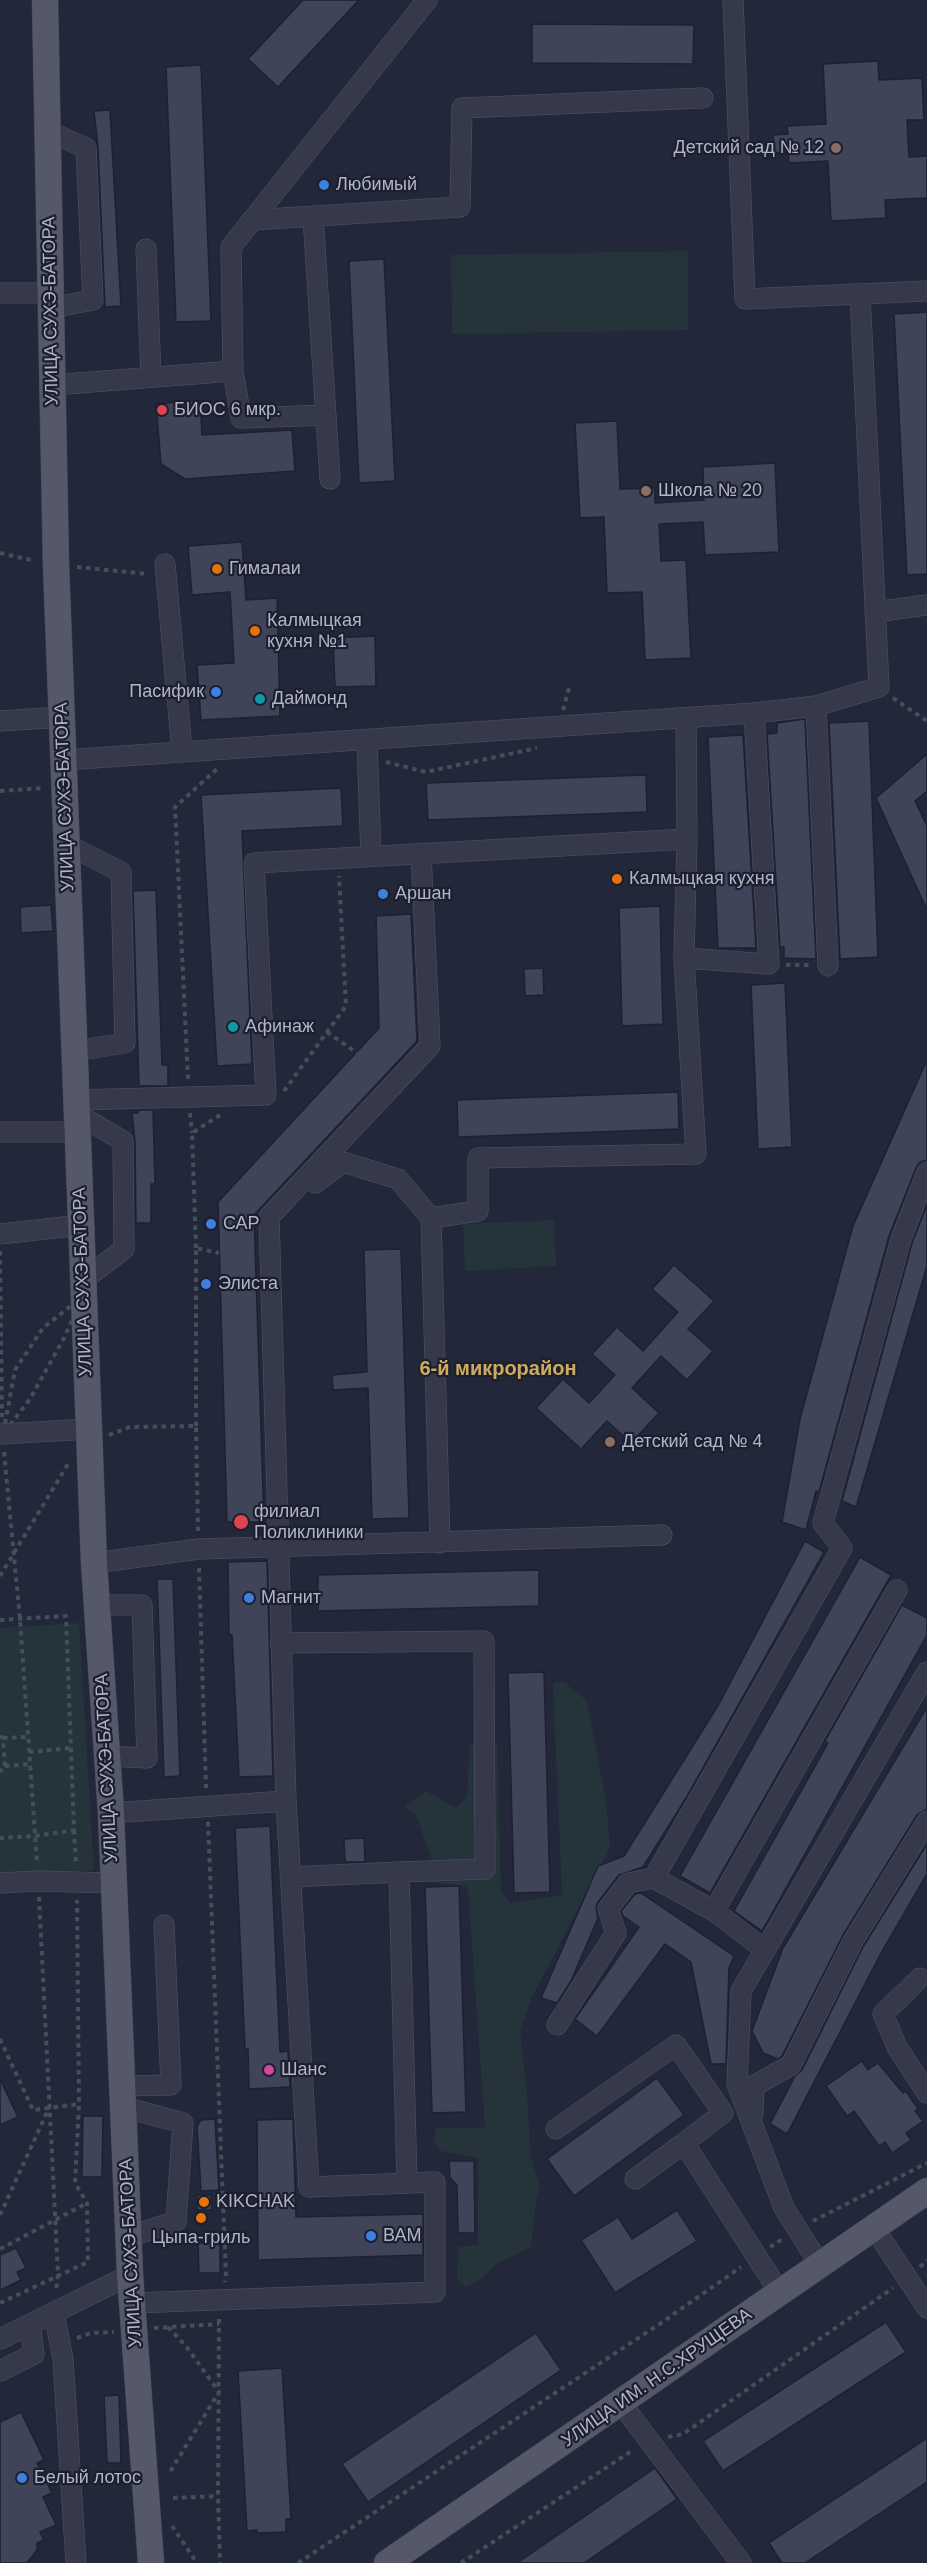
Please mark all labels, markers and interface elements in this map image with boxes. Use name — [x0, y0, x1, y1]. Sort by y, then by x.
place label: Детский сад № 12 — [674, 137, 824, 159]
marker: Детский сад № 12 — [829, 141, 843, 155]
place label: Любимый — [336, 174, 417, 196]
marker: Любимый — [317, 178, 331, 192]
street label: УЛИЦА СУХЭ-БАТОРА — [39, 216, 63, 406]
place label: БИОС 6 мкр. — [174, 399, 281, 421]
marker: БИОС 6 мкр. — [155, 403, 169, 417]
place label: Школа № 20 — [658, 480, 762, 502]
marker: Школа № 20 — [639, 484, 653, 498]
place label: Гималаи — [229, 558, 301, 580]
marker: Гималаи — [210, 562, 224, 576]
place label: Калмыцкая кухня №1 — [267, 610, 362, 652]
marker: Калмыцкая кухня №1 — [248, 624, 262, 638]
place label: Пасифик — [129, 681, 204, 703]
marker: Пасифик — [209, 685, 223, 699]
place label: Даймонд — [272, 688, 347, 710]
marker: Даймонд — [253, 692, 267, 706]
street label: УЛИЦА СУХЭ-БАТОРА — [51, 702, 79, 892]
place label: Калмыцкая кухня — [629, 868, 774, 890]
marker: Калмыцкая кухня — [610, 872, 624, 886]
place label: Аршан — [395, 883, 451, 905]
marker: Аршан — [376, 887, 390, 901]
place label: Афинаж — [245, 1016, 314, 1038]
marker: Афинаж — [226, 1020, 240, 1034]
street label: УЛИЦА СУХЭ-БАТОРА — [69, 1187, 97, 1377]
place label: САР — [223, 1213, 260, 1235]
marker: САР — [204, 1217, 218, 1231]
place label: Элиста — [218, 1273, 278, 1295]
marker: Элиста — [199, 1277, 213, 1291]
district label: 6-й микрорайон — [419, 1357, 577, 1381]
place label: Детский сад № 4 — [622, 1431, 762, 1453]
marker: Детский сад № 4 — [603, 1435, 617, 1449]
place label: филиал Поликлиники — [254, 1501, 364, 1544]
marker: филиал Поликлиники — [232, 1513, 250, 1531]
place label: Магнит — [261, 1587, 321, 1609]
marker: Магнит — [242, 1591, 256, 1605]
street label: УЛИЦА СУХЭ-БАТОРА — [91, 1673, 123, 1863]
place label: Шанс — [281, 2059, 326, 2081]
marker: Шанс — [262, 2063, 276, 2077]
street label: УЛИЦА СУХЭ-БАТОРА — [115, 2158, 147, 2348]
place label: KIKCHAK — [216, 2191, 295, 2213]
marker: KIKCHAK — [197, 2195, 211, 2209]
marker: Цыпа-гриль — [194, 2211, 208, 2225]
place label: ВАМ — [383, 2225, 421, 2247]
place label: Цыпа-гриль — [152, 2227, 250, 2249]
marker: ВАМ — [364, 2229, 378, 2243]
street label: УЛИЦА ИМ. Н.С.ХРУЩЕВА — [558, 2304, 756, 2452]
place label: Белый лотос — [34, 2467, 141, 2489]
marker: Белый лотос — [15, 2471, 29, 2485]

